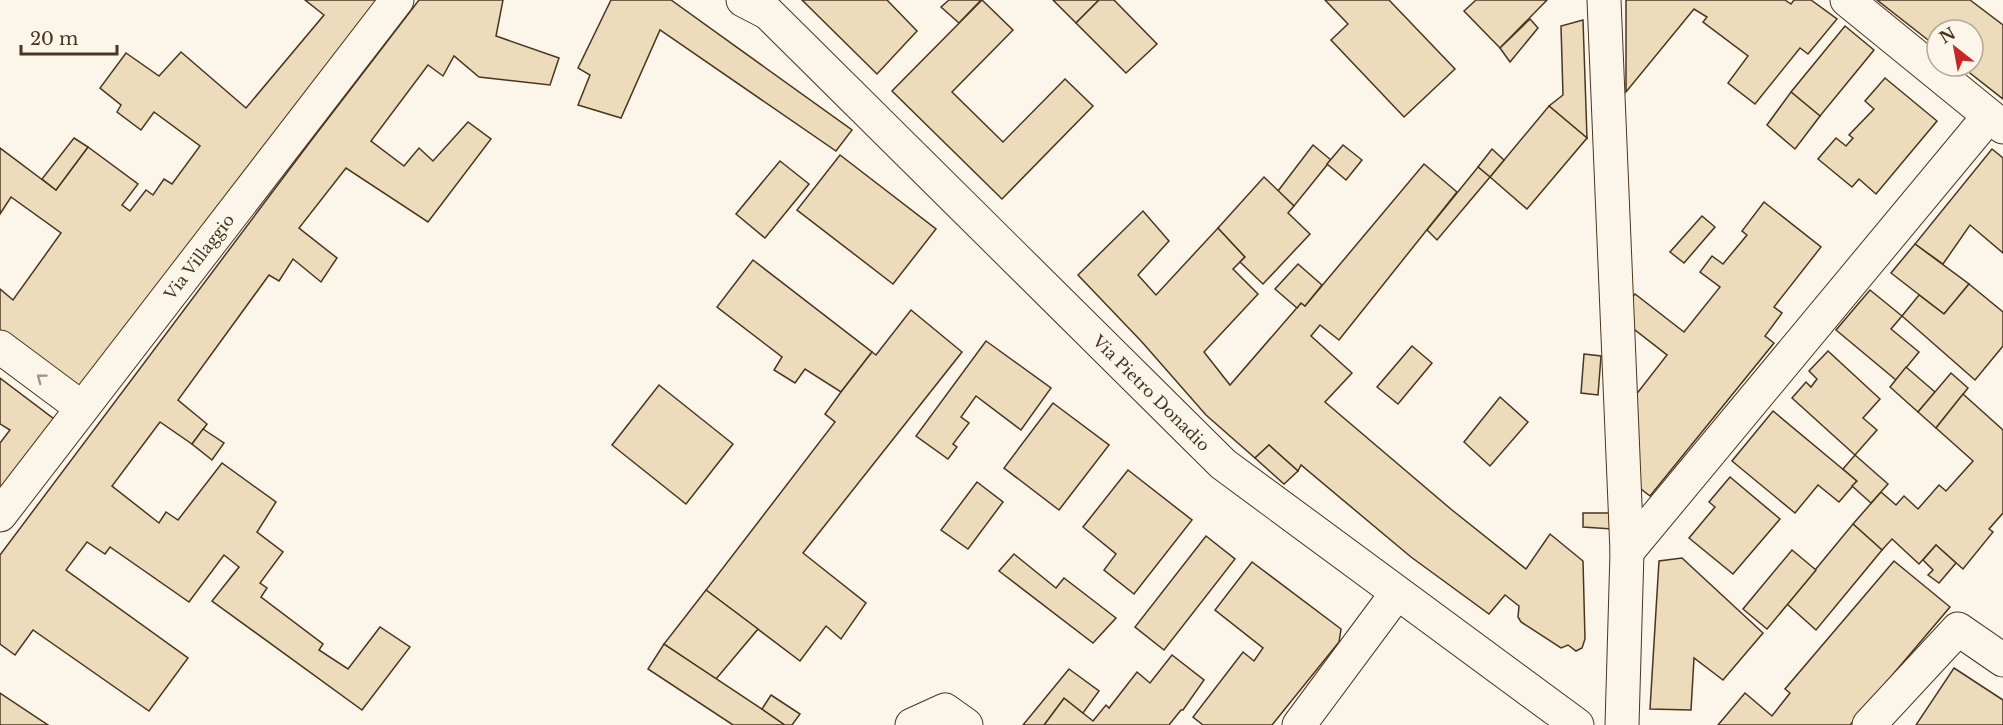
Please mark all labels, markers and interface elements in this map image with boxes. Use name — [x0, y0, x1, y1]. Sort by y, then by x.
scale bar — [21, 18, 117, 56]
north arrow — [1925, 18, 1985, 78]
text: N — [1936, 23, 1959, 48]
text: 20 m — [30, 28, 78, 50]
street label: Via Villaggio — [159, 210, 238, 304]
street label: Via Pietro Donadio — [1088, 330, 1214, 455]
one-way arrow — [37, 374, 48, 385]

